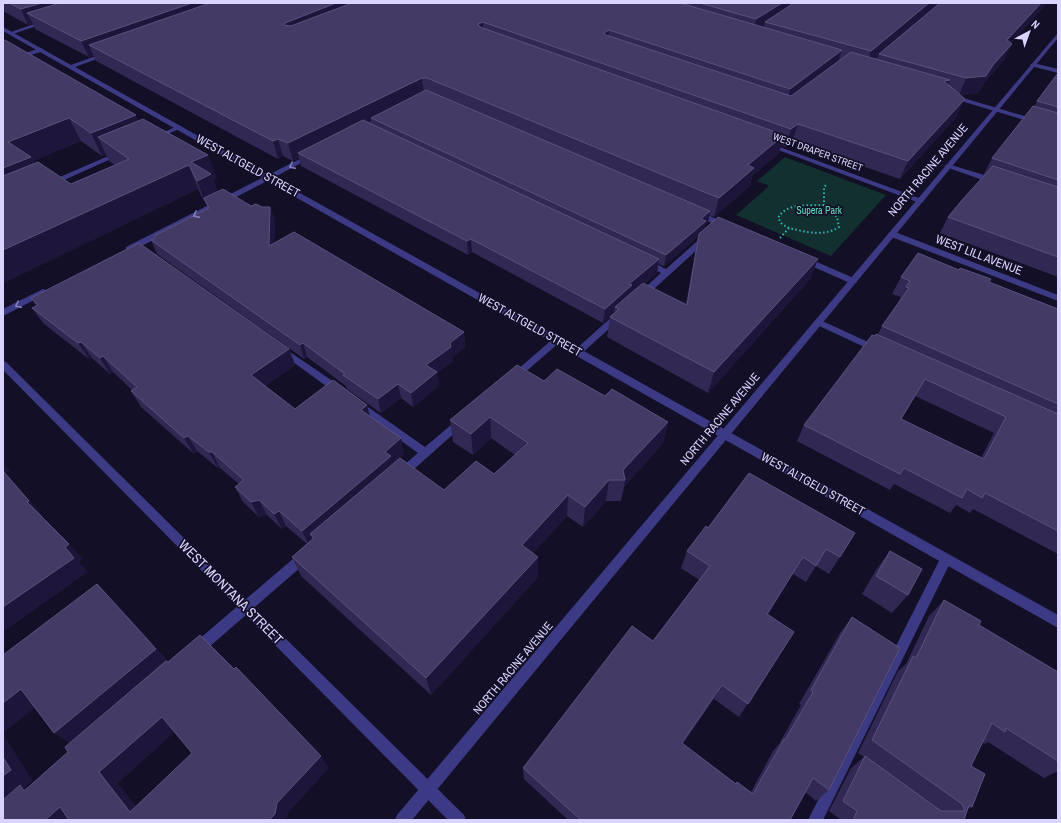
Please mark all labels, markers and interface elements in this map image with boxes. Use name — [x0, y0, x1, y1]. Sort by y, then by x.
north arrow — [1009, 12, 1049, 52]
text: N — [1029, 17, 1043, 32]
street label: NORTH RACINE AVENUE — [884, 120, 972, 220]
street label: WEST DRAPER STREET — [771, 130, 865, 174]
street label: WEST ALTGELD STREET — [193, 131, 303, 201]
one-way arrow — [289, 161, 296, 169]
park label: Supera Park — [796, 204, 843, 217]
one-way arrow — [193, 210, 200, 217]
street label: WEST LILL AVENUE — [933, 231, 1025, 279]
street label: WEST ALTGELD STREET — [475, 290, 585, 360]
one-way arrow — [15, 301, 22, 308]
street label: NORTH RACINE AVENUE — [676, 369, 764, 469]
street label: WEST ALTGELD STREET — [758, 449, 868, 519]
street label: WEST MONTANA STREET — [175, 536, 287, 648]
street label: NORTH RACINE AVENUE — [469, 618, 557, 718]

